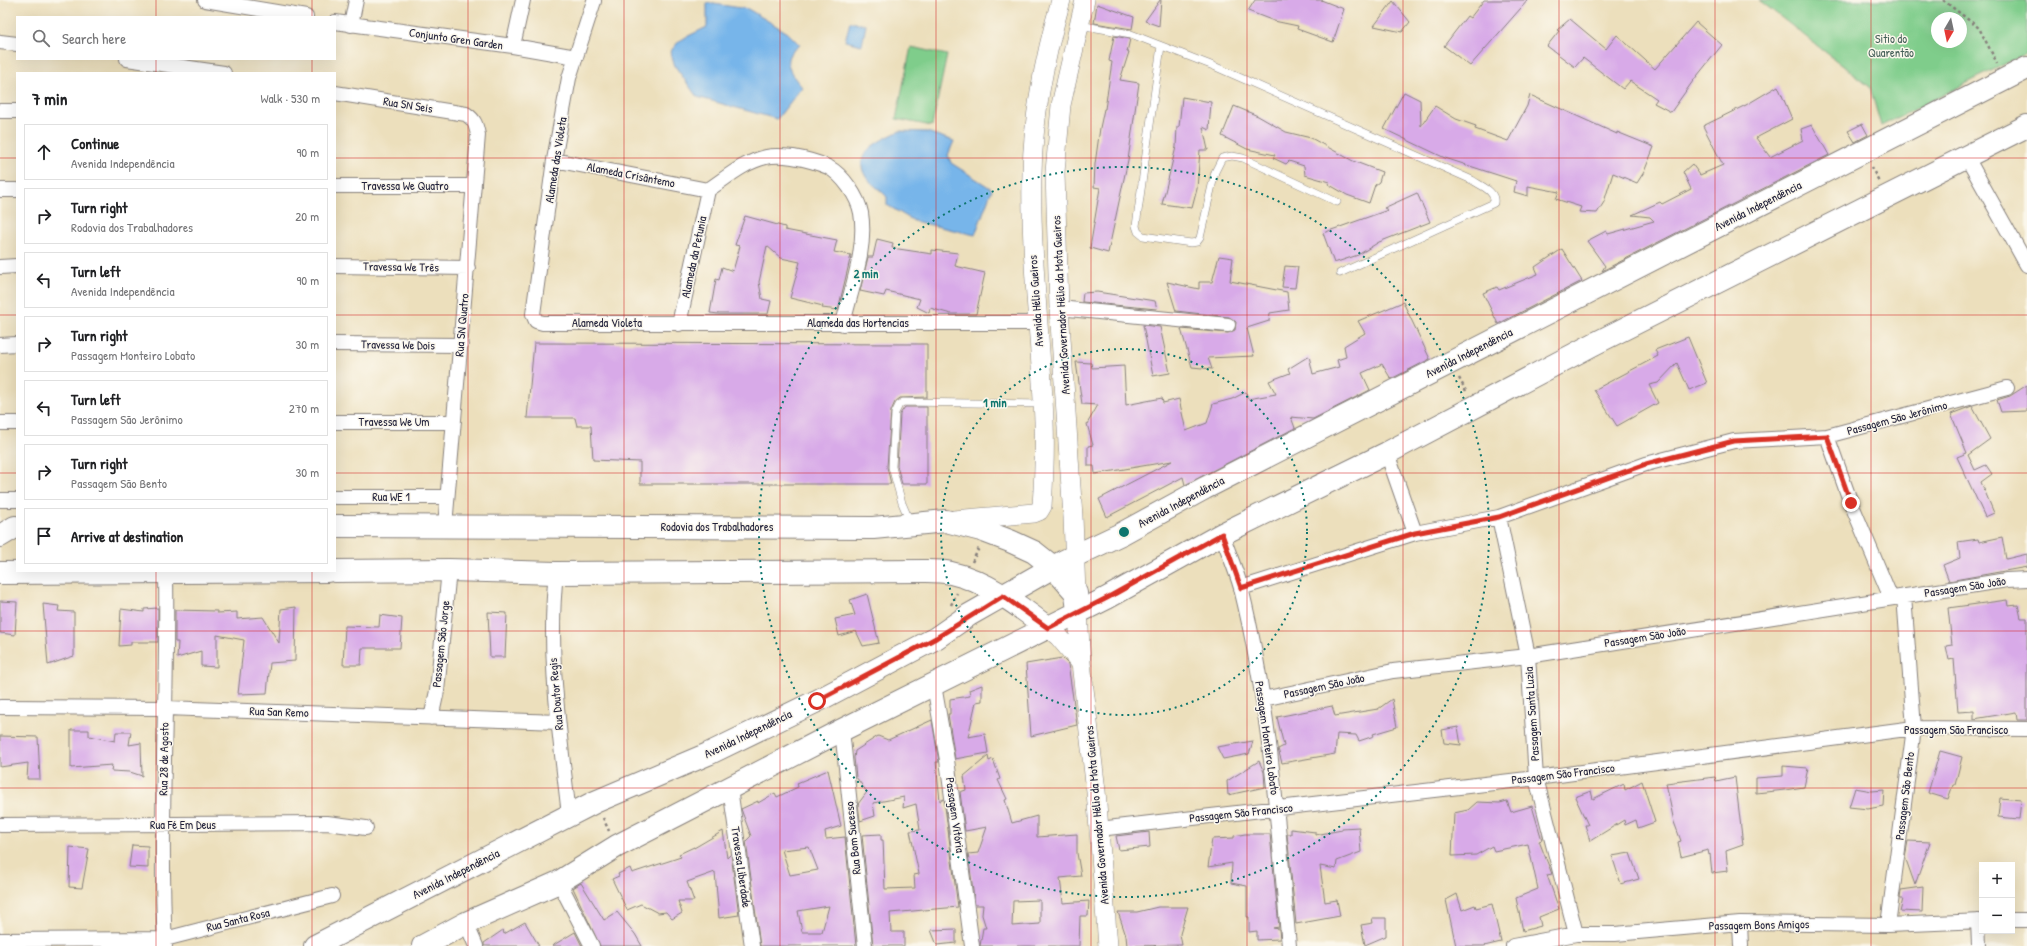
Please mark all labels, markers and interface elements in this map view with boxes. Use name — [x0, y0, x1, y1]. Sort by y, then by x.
north arrow — [1931, 12, 1967, 48]
search box — [16, 16, 336, 60]
street label: Conjunto Gren Garden — [408, 23, 504, 54]
icon: search — [30, 27, 52, 49]
text: Search here — [62, 28, 126, 49]
park label: Sitio do Quarentão — [1868, 30, 1914, 61]
text: 7 min — [32, 87, 67, 110]
text: Walk · 530 m — [260, 89, 320, 107]
street label: Rua SN Seis — [382, 92, 434, 117]
street label: Alameda das Violeta — [540, 116, 571, 204]
text: Continue — [71, 133, 119, 154]
icon: ahead — [33, 141, 55, 163]
text: 90 m — [297, 143, 319, 161]
text: Avenida Independência — [71, 154, 175, 172]
street label: Alameda Crisântemo — [586, 158, 677, 191]
street label: Avenida Independência — [1711, 176, 1805, 235]
street label: Travessa We Quatro — [361, 177, 449, 194]
text: Turn right — [71, 197, 127, 218]
icon: right — [33, 205, 55, 227]
text: 20 m — [295, 207, 319, 225]
street label: Alameda da Petunia — [677, 214, 711, 299]
street label: Avenida Governador Hélio da Mota Gueiros — [1047, 215, 1074, 395]
text: Rodovia dos Trabalhadores — [71, 218, 193, 236]
street label: Avenida Hélio Gueiros — [1024, 254, 1047, 347]
street label: Travessa We Três — [363, 257, 439, 276]
text: Turn left — [71, 261, 121, 282]
text: 2 min — [854, 265, 879, 282]
icon: left — [33, 269, 55, 291]
text: 90 m — [297, 271, 319, 289]
text: Avenida Independência — [71, 282, 175, 300]
street label: Rua SN Quatro — [450, 293, 473, 357]
street label: Alameda Violeta — [572, 314, 642, 331]
street label: Alameda das Hortencias — [807, 314, 909, 331]
street label: Avenida Independência — [1422, 323, 1516, 382]
text: Turn right — [71, 325, 127, 346]
icon: right — [33, 333, 55, 355]
text: 30 m — [296, 335, 319, 353]
street label: Travessa We Dois — [361, 335, 436, 354]
text: Passagem Monteiro Lobato — [71, 346, 195, 364]
text: Turn left — [71, 389, 121, 410]
text: 1 min — [983, 394, 1007, 411]
street label: Passagem São Jerônimo — [1845, 396, 1949, 439]
icon: left — [33, 397, 55, 419]
text: 270 m — [289, 399, 319, 417]
text: Passagem São Jerônimo — [71, 410, 183, 428]
street label: Travessa We Um — [359, 413, 429, 430]
text: Turn right — [71, 453, 127, 474]
icon: right — [33, 461, 55, 483]
text: 30 m — [296, 463, 319, 481]
street label: Avenida Independência — [1135, 471, 1227, 532]
text: Passagem São Bento — [71, 474, 167, 492]
street label: Rua WE 1 — [372, 488, 410, 505]
route end — [1842, 494, 1860, 512]
street label: Rodovia dos Trabalhadores — [661, 518, 774, 535]
icon: arrive — [33, 525, 55, 547]
centre of rings — [1117, 525, 1131, 539]
text: Arrive at destination — [71, 526, 183, 547]
street label: Passagem São João — [1923, 572, 2007, 601]
street label: Passagem São Jorge — [427, 599, 454, 688]
street label: Passagem São João — [1603, 622, 1687, 651]
street label: Rua Doutor Regis — [544, 657, 567, 731]
street label: Passagem Santa Luzia — [1520, 666, 1543, 762]
street label: Passagem São João — [1282, 669, 1366, 702]
street label: Passagem Monteiro Lobato — [1251, 680, 1284, 796]
route start — [808, 692, 826, 710]
street label: Rua San Remo — [249, 702, 309, 721]
street label: Avenida Independência — [701, 705, 795, 762]
street label: Passagem São Francisco — [1904, 721, 2008, 738]
street label: Rua 28 de Agosto — [154, 722, 173, 796]
street label: Avenida Governador Hélio da Mota Gueiros — [1080, 725, 1113, 905]
street label: Passagem São Bento — [1891, 751, 1918, 841]
street label: Passagem São Francisco — [1510, 759, 1616, 788]
street label: Passagem Vitória — [942, 776, 969, 854]
street label: Passagem São Francisco — [1188, 799, 1294, 826]
street label: Rua Bom Sucesso — [840, 801, 865, 875]
street label: Rua Fé Em Deus — [150, 816, 216, 833]
street label: Travessa Liberdade — [727, 825, 756, 909]
street label: Avenida Independência — [409, 844, 503, 903]
map controls — [1979, 862, 2015, 934]
button: + — [1979, 862, 2015, 898]
button: − — [1979, 898, 2015, 934]
street label: Rua Santa Rosa — [205, 903, 272, 936]
street label: Passagem Bons Amigos — [1709, 915, 1810, 934]

